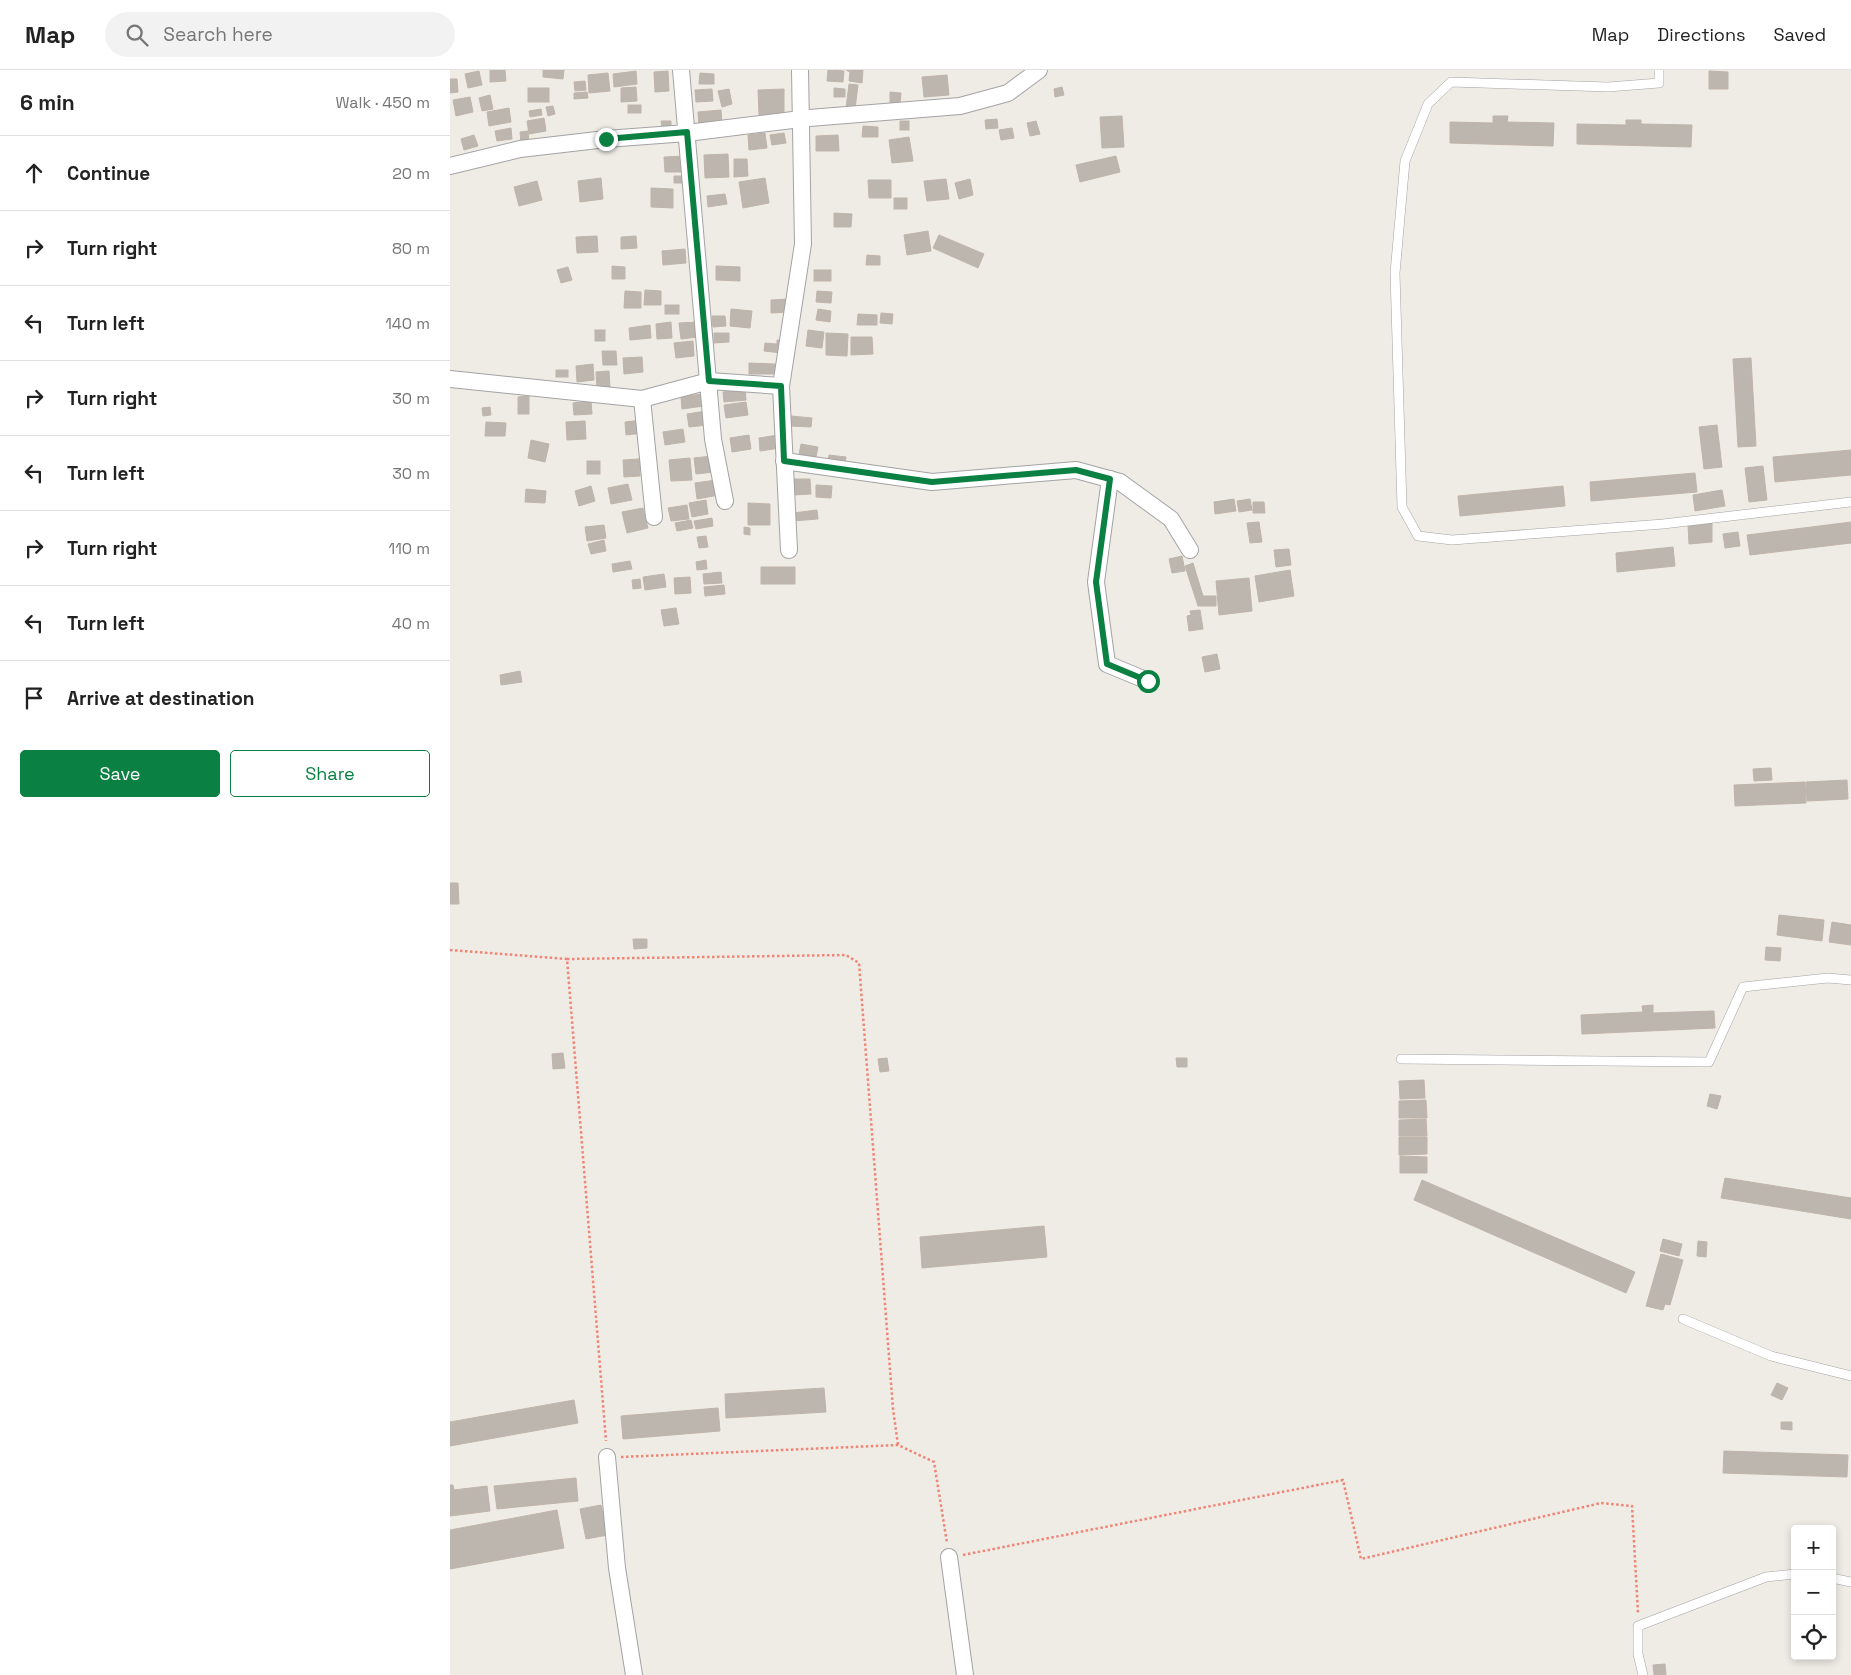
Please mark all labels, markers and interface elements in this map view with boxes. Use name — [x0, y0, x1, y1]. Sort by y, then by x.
search box — [105, 12, 455, 57]
text: Map — [25, 19, 75, 50]
icon: search — [123, 21, 151, 49]
text: Search here — [163, 22, 273, 47]
text: Map — [1592, 23, 1629, 46]
text: Directions — [1657, 23, 1746, 46]
text: Saved — [1774, 23, 1826, 46]
text: 6 min — [20, 89, 75, 116]
text: Walk · 450 m — [336, 92, 430, 113]
route end — [595, 128, 618, 151]
icon: ahead — [20, 159, 48, 187]
text: Continue — [67, 161, 150, 186]
text: 20 m — [392, 163, 430, 184]
icon: right — [20, 234, 48, 262]
text: Turn right — [67, 236, 157, 261]
text: 80 m — [392, 238, 430, 259]
icon: left — [20, 309, 48, 337]
text: Turn left — [67, 311, 145, 336]
text: 140 m — [385, 313, 430, 334]
icon: right — [20, 384, 48, 412]
text: Turn right — [67, 386, 157, 411]
text: 30 m — [392, 388, 430, 409]
icon: left — [20, 459, 48, 487]
text: Turn left — [67, 461, 145, 486]
text: 30 m — [392, 463, 430, 484]
icon: right — [20, 534, 48, 562]
text: Turn right — [67, 536, 157, 561]
text: 110 m — [388, 538, 430, 559]
icon: left — [20, 609, 48, 637]
text: Turn left — [67, 611, 145, 636]
text: 40 m — [392, 613, 430, 634]
route start — [1137, 670, 1160, 693]
icon: arrive — [20, 684, 48, 712]
text: Arrive at destination — [67, 686, 255, 711]
button: Save — [20, 750, 220, 797]
button: Share — [230, 750, 430, 797]
map controls — [1791, 1525, 1836, 1660]
button: + — [1791, 1525, 1836, 1570]
button: − — [1791, 1570, 1836, 1615]
button: locate — [1791, 1615, 1836, 1660]

